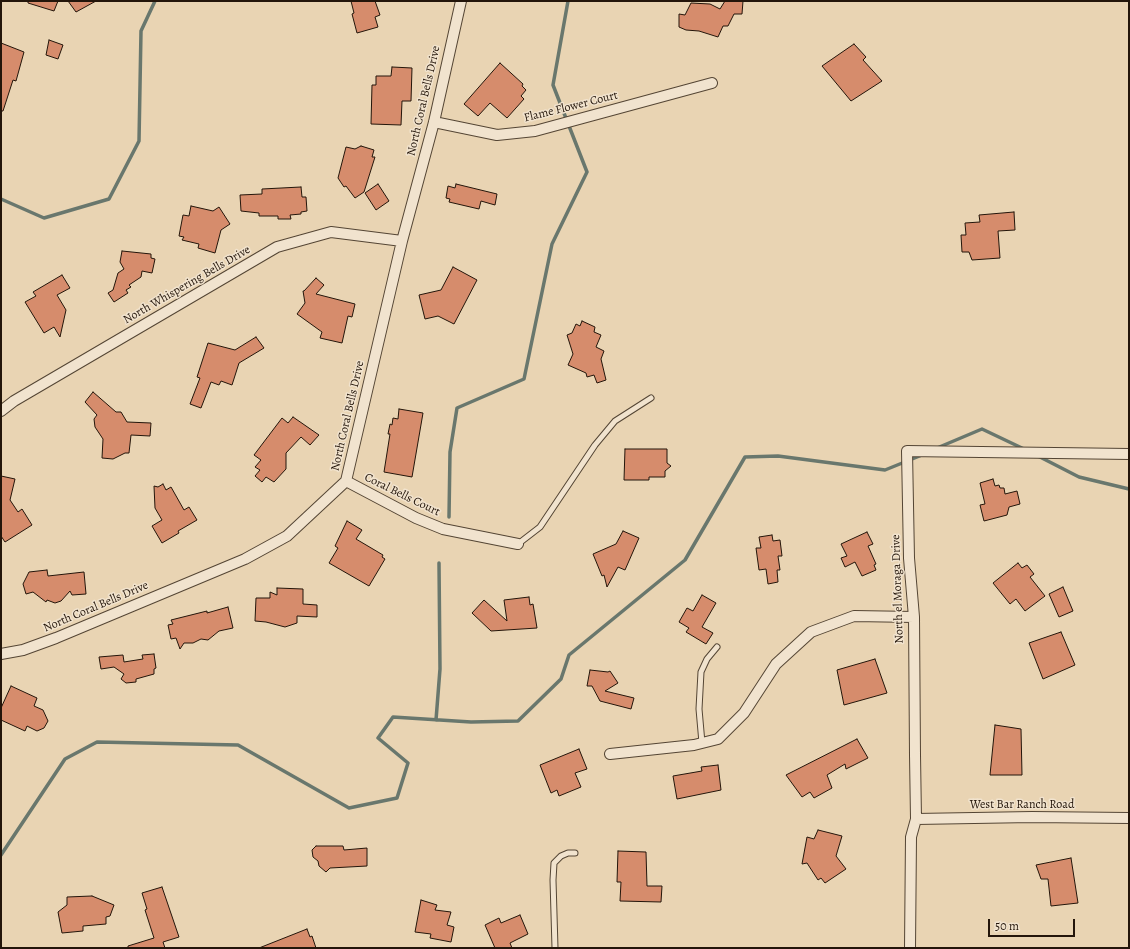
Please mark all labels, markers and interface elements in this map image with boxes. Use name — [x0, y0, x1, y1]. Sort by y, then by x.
street label: North Coral Bells Drive — [404, 44, 444, 158]
street label: Flame Flower Court — [523, 88, 619, 126]
street label: North Whispering Bells Drive — [121, 243, 253, 327]
street label: North Coral Bells Drive — [328, 359, 368, 473]
street label: Coral Bells Court — [362, 470, 442, 520]
street label: North el Moraga Drive — [889, 534, 907, 644]
street label: North Coral Bells Drive — [41, 578, 151, 636]
street label: West Bar Ranch Road — [970, 798, 1074, 812]
scale bar — [990, 911, 1077, 937]
text: 50 m — [995, 918, 1019, 934]

